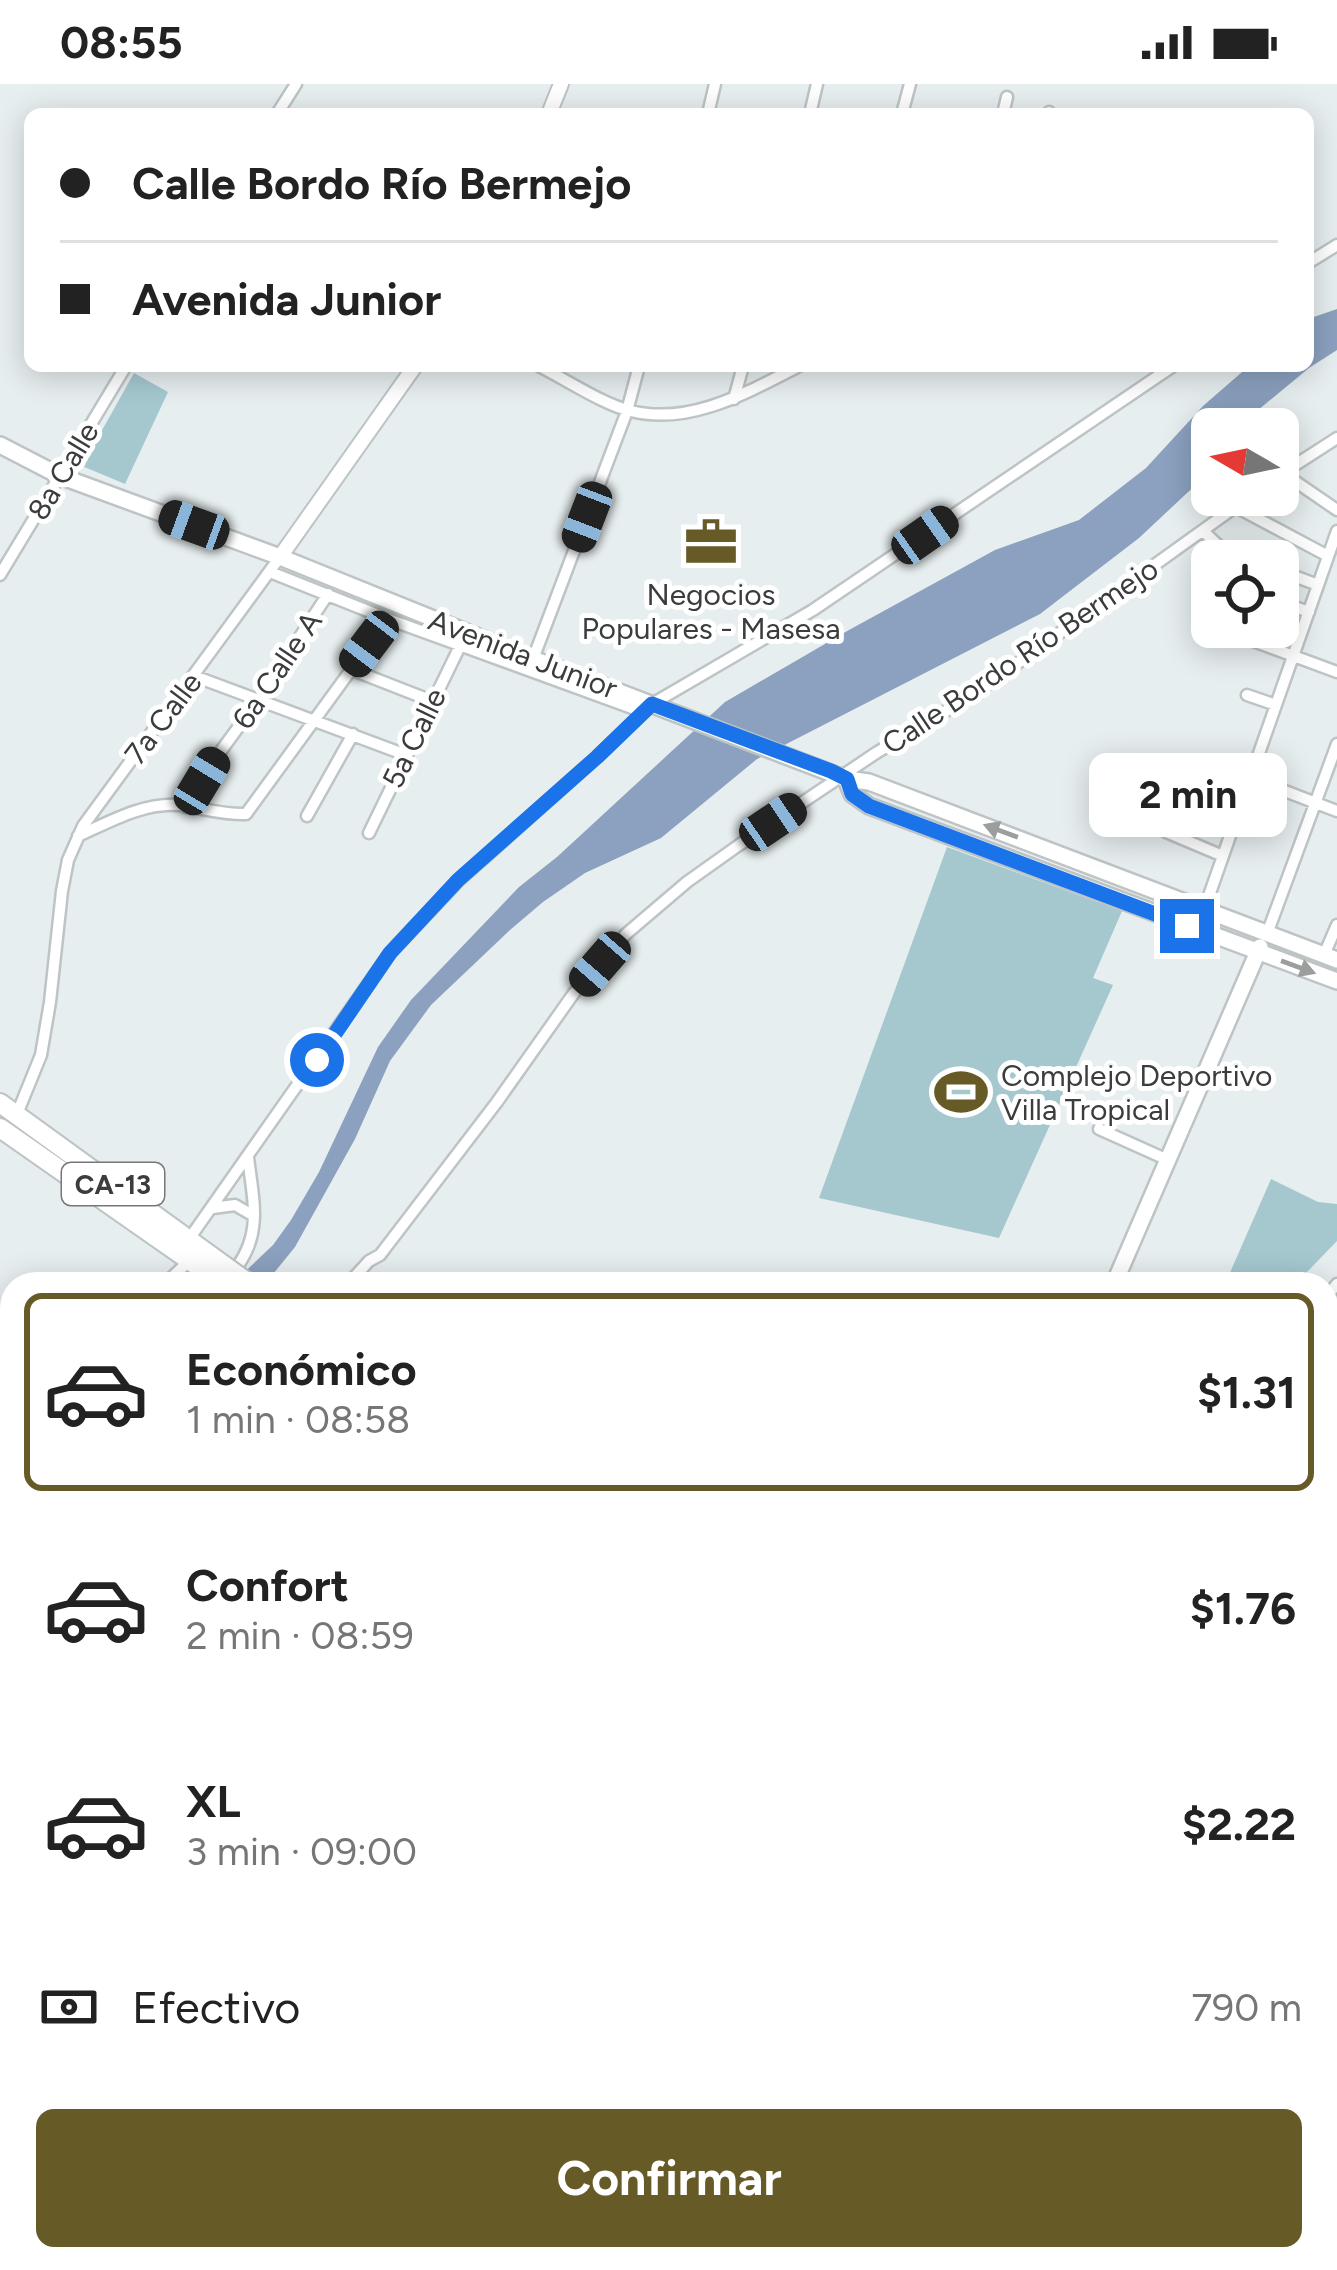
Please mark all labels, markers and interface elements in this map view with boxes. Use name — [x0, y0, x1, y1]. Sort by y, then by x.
text: 08:55 — [60, 15, 183, 69]
text: Calle Bordo Río Bermejo — [132, 156, 631, 210]
text: Avenida Junior — [132, 272, 441, 326]
north arrow — [1191, 408, 1299, 516]
map controls — [1191, 408, 1299, 648]
street label: 8a Calle — [19, 415, 107, 527]
car — [557, 477, 617, 557]
car — [154, 496, 234, 554]
car — [885, 500, 965, 570]
office icon: Negocios Populares - Masesa — [682, 513, 740, 571]
button: locate — [1191, 540, 1299, 648]
street label: Calle Bordo Río Bermejo — [875, 550, 1165, 762]
place label: Negocios Populares - Masesa — [582, 576, 841, 647]
street label: Avenida Junior — [423, 601, 623, 707]
street label: 6a Calle A — [224, 604, 330, 736]
car — [333, 604, 405, 684]
street label: 7a Calle — [117, 665, 209, 771]
street label: 5a Calle — [374, 682, 454, 794]
car — [168, 741, 236, 821]
callout: 2 min — [1088, 752, 1286, 836]
text: 2 min — [1139, 771, 1237, 818]
car — [733, 787, 813, 857]
one-way arrow — [982, 821, 1018, 840]
route end — [1160, 899, 1214, 953]
car — [563, 925, 637, 1003]
one-way arrow — [1280, 959, 1316, 977]
route start — [290, 1033, 344, 1087]
place label: Complejo Deportivo Villa Tropical — [1001, 1057, 1272, 1128]
sports icon: Complejo Deportivo Villa Tropical — [932, 1063, 990, 1121]
road number: CA-13 — [62, 1163, 164, 1205]
icon: car — [42, 1338, 150, 1446]
text: Económico — [186, 1342, 417, 1396]
text: $1.31 — [1197, 1365, 1296, 1419]
text: 1 min · 08:58 — [186, 1396, 410, 1443]
icon: car — [42, 1554, 150, 1662]
text: Confort — [186, 1558, 349, 1612]
text: $1.76 — [1190, 1581, 1296, 1635]
text: 2 min · 08:59 — [186, 1612, 414, 1659]
icon: car — [42, 1770, 150, 1878]
text: XL — [186, 1774, 241, 1828]
text: $2.22 — [1182, 1797, 1296, 1851]
text: 3 min · 09:00 — [186, 1828, 417, 1875]
icon: cash — [36, 1974, 102, 2040]
text: Efectivo — [132, 1980, 300, 2034]
text: 790 m — [1191, 1984, 1302, 2031]
button: Confirmar — [36, 2109, 1302, 2247]

